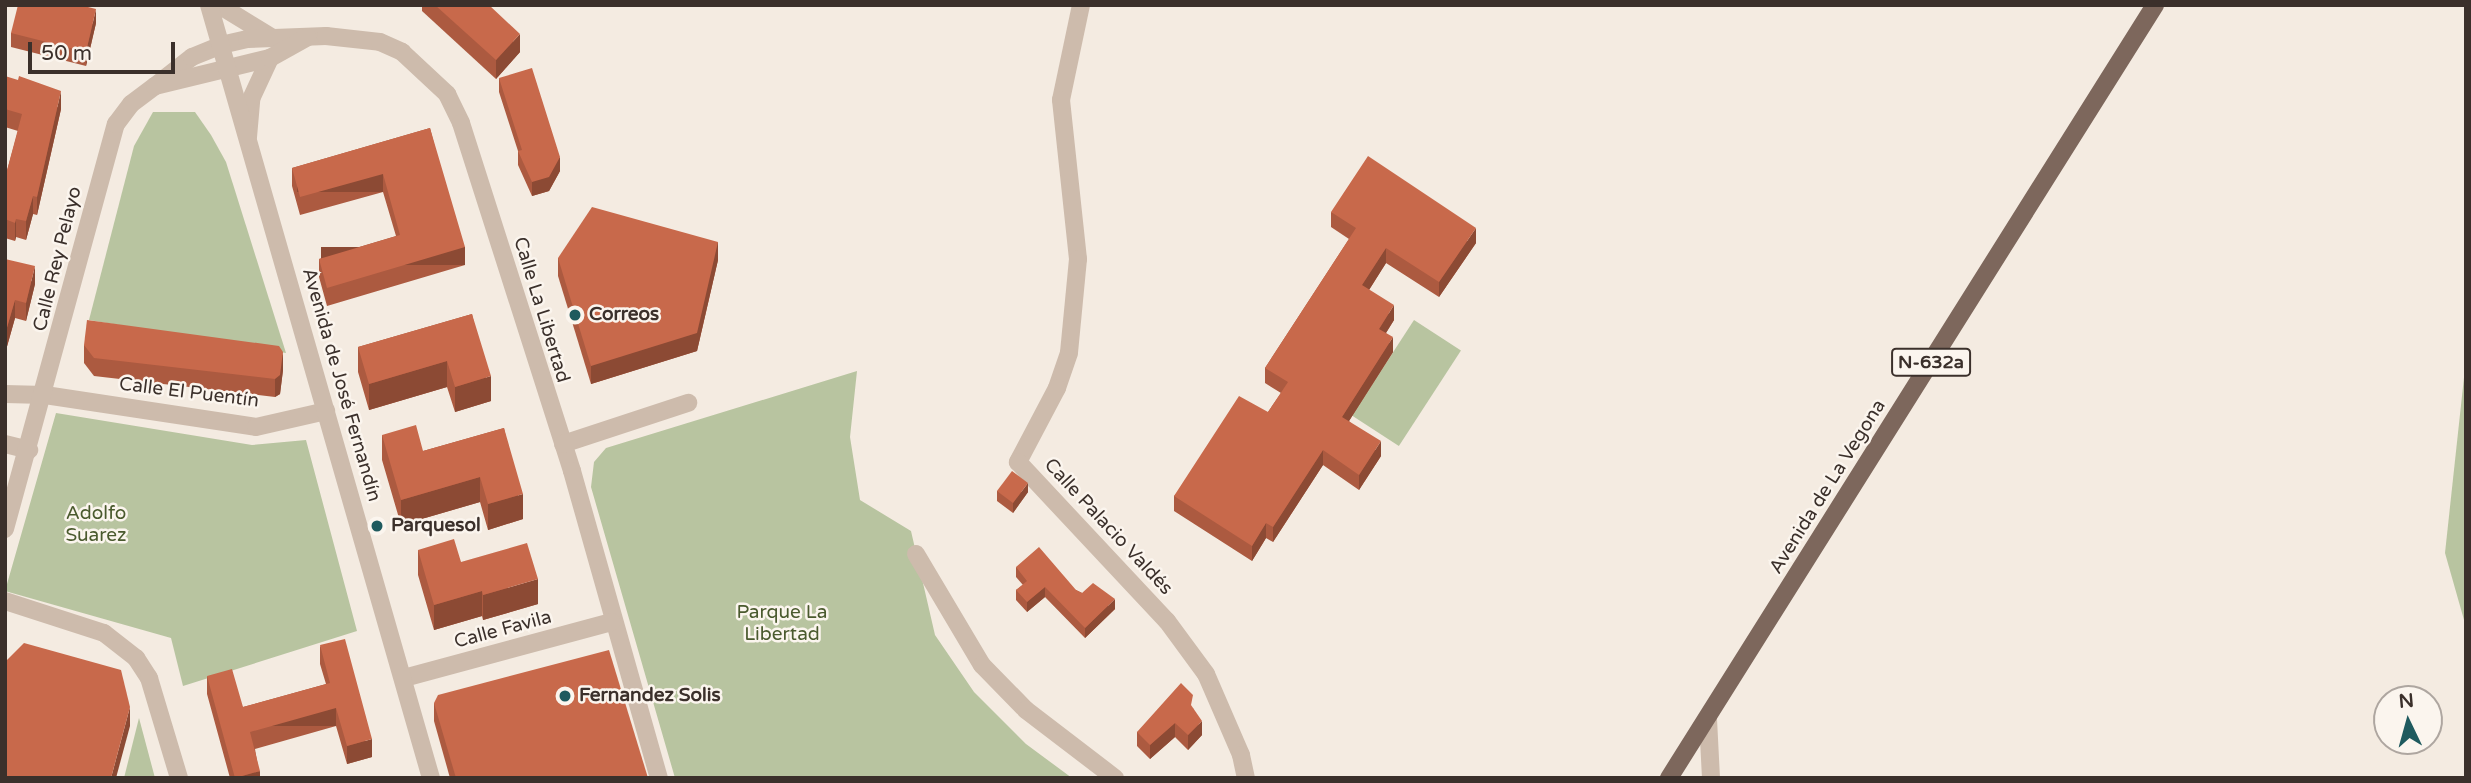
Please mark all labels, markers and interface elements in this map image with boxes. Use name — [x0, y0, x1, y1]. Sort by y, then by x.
scale bar — [32, 28, 178, 72]
text: 50 m — [41, 41, 92, 66]
street label: Calle Rey Pelayo — [29, 184, 87, 334]
street label: Calle La Libertad — [508, 234, 574, 386]
street label: Avenida de José Fernandín — [297, 266, 385, 504]
place label: Correos — [589, 304, 659, 326]
marker: Correos — [567, 307, 583, 323]
road number: N-632a — [1891, 348, 1971, 376]
street label: Calle El Puentín — [118, 373, 260, 413]
street label: Avenida de La Vegona — [1765, 396, 1891, 578]
street label: Calle Palacio Valdés — [1039, 454, 1177, 600]
park label: Adolfo Suarez — [66, 503, 126, 547]
place label: Parquesol — [391, 515, 481, 537]
marker: Parquesol — [369, 518, 385, 534]
park label: Parque La Libertad — [737, 602, 827, 646]
street label: Calle Favila — [452, 606, 554, 654]
place label: Fernandez Solis — [579, 685, 721, 707]
north arrow — [2373, 685, 2443, 755]
marker: Fernandez Solis — [557, 688, 573, 704]
text: N — [2398, 689, 2415, 713]

